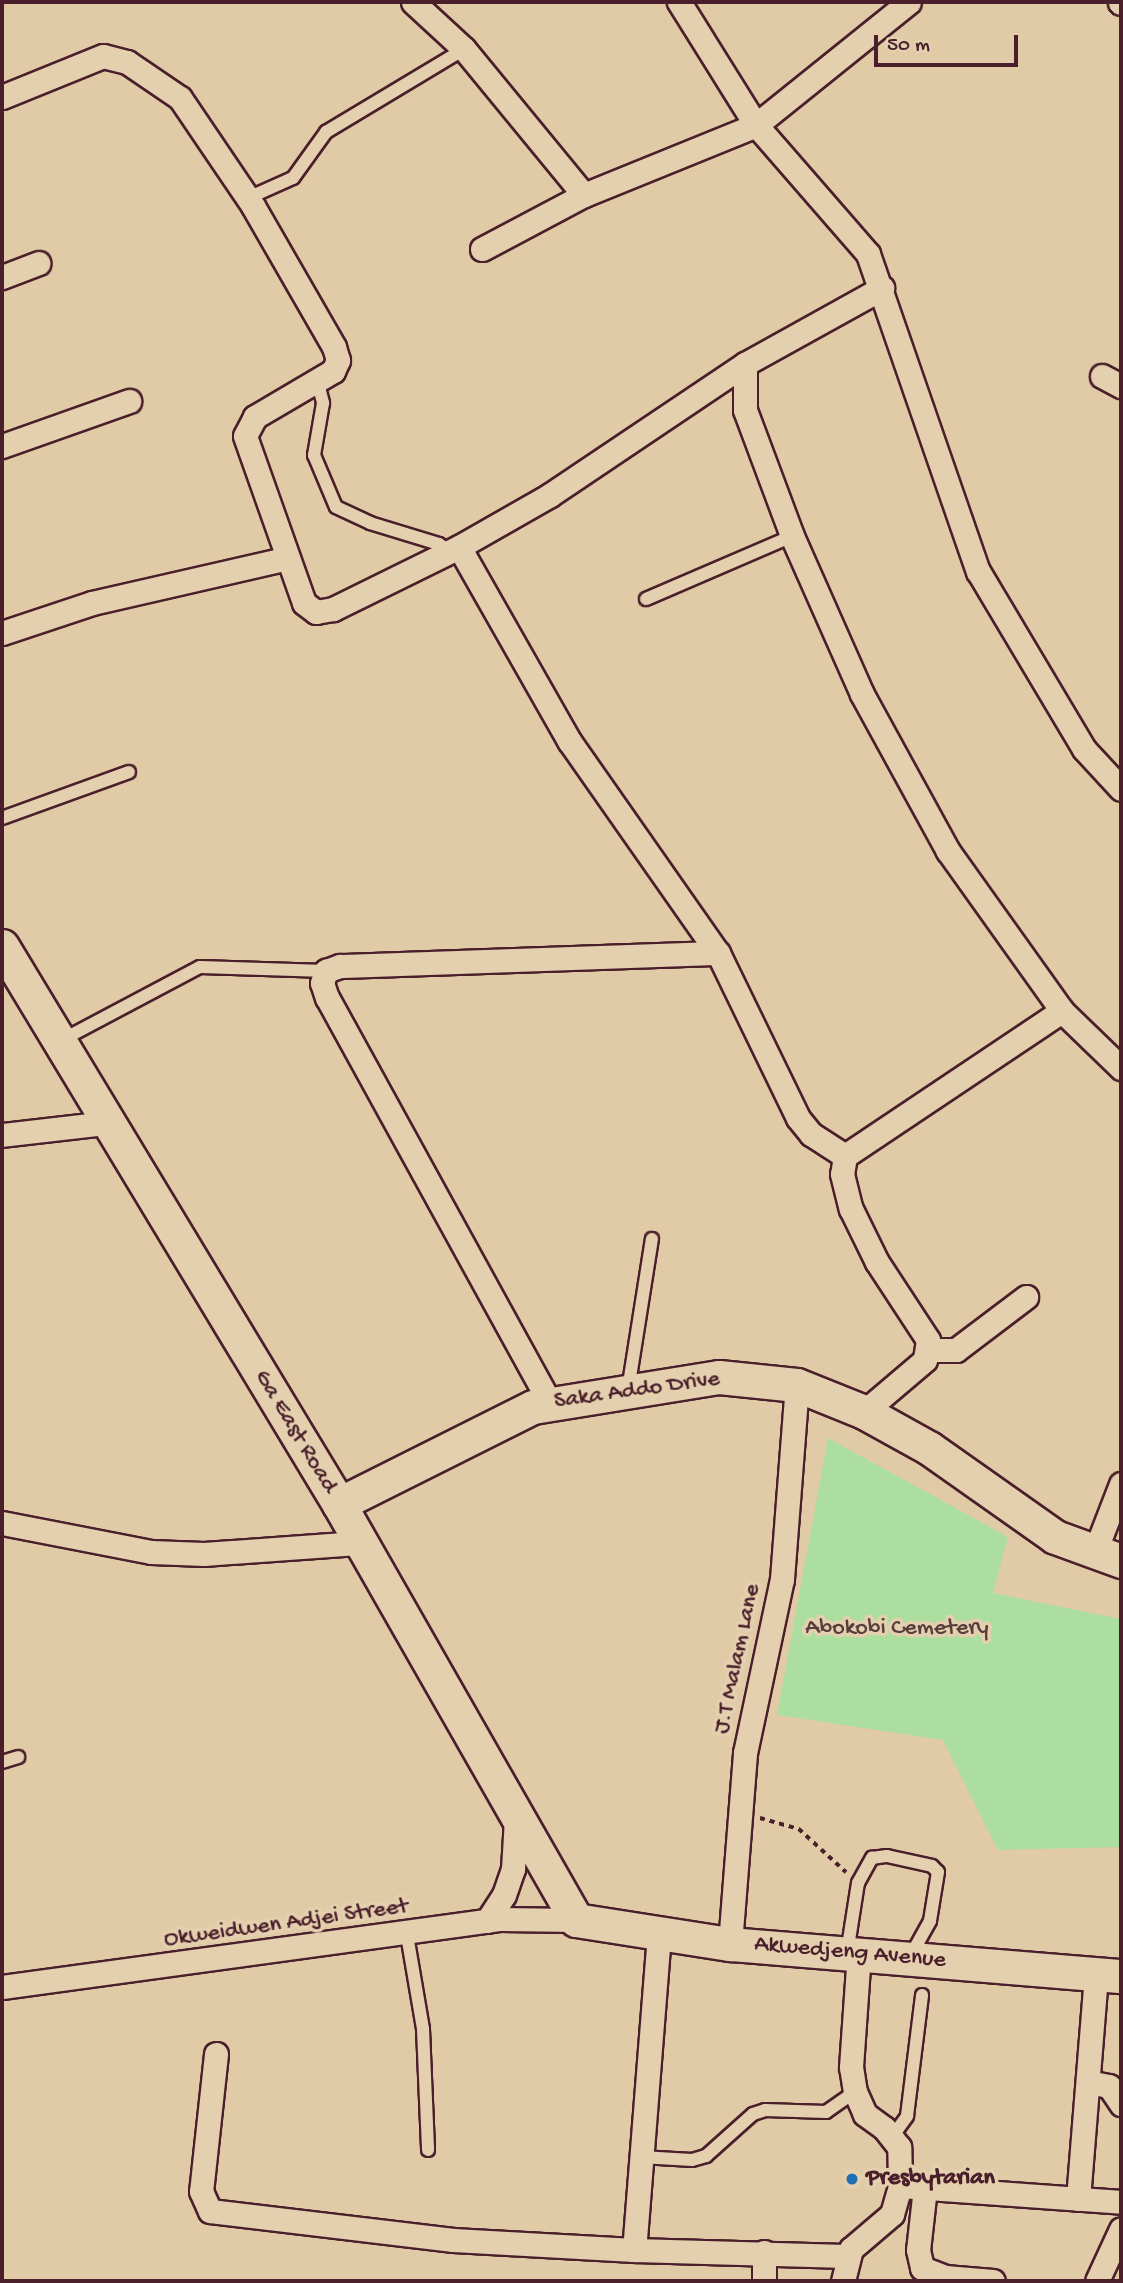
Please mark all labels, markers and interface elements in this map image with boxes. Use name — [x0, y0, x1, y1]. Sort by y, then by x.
scale bar — [878, 21, 1021, 65]
text: 50 m — [887, 34, 930, 59]
street label: Ga East Road — [247, 1365, 343, 1499]
street label: Saka Addo Drive — [552, 1365, 722, 1417]
street label: J.T Malam Lane — [708, 1581, 768, 1737]
park label: Abokobi Cemetery — [805, 1615, 989, 1643]
street label: Okweidwen Adjei Street — [162, 1893, 410, 1955]
street label: Akwedjeng Avenue — [753, 1930, 947, 1976]
place label: Presbytarian — [866, 2165, 995, 2193]
marker: Presbytarian — [844, 2171, 860, 2187]

